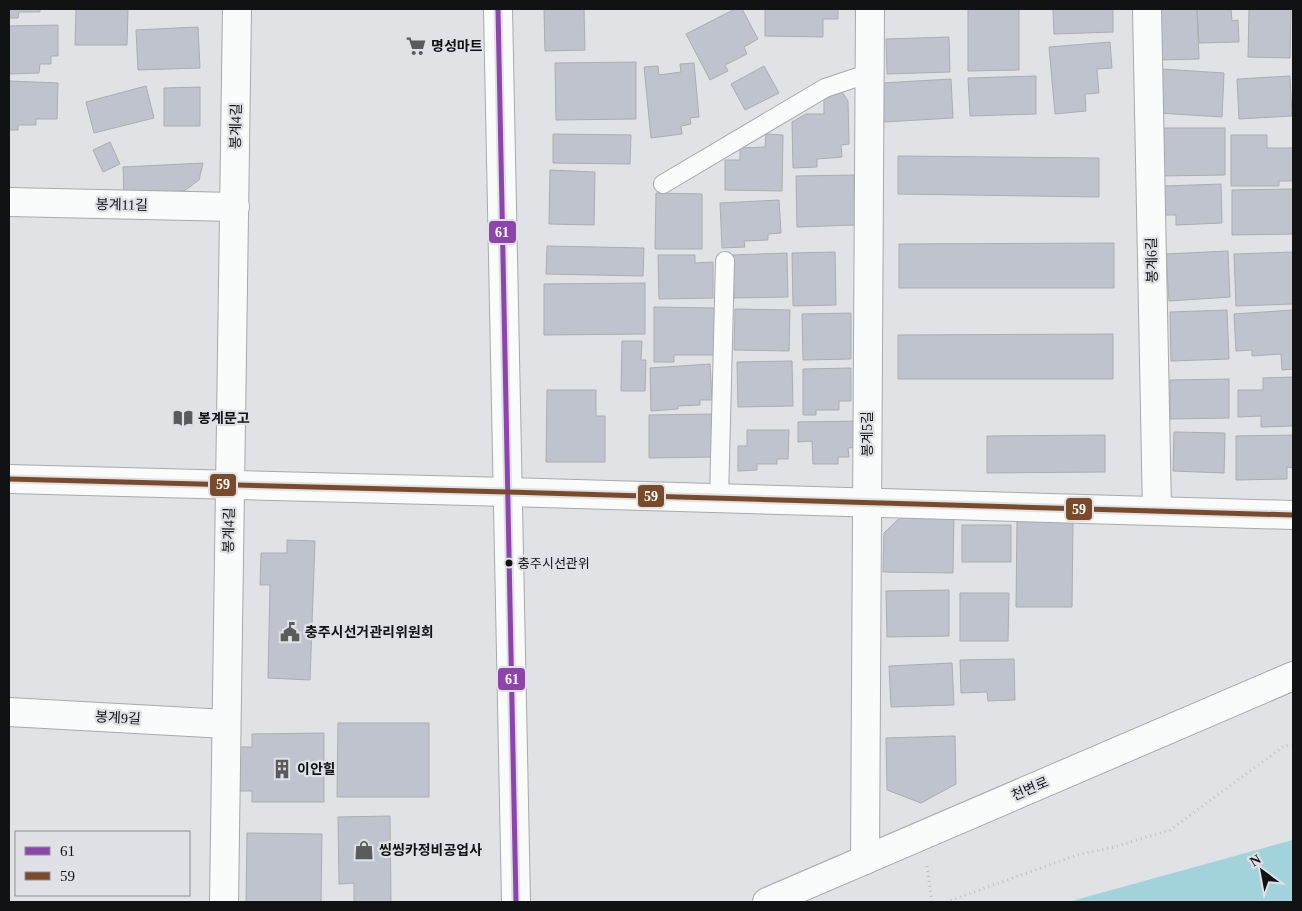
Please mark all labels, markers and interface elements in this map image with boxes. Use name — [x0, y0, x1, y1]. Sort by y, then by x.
supermarket icon: 명성마트 — [405, 35, 427, 57]
place label: 명성마트 — [431, 39, 483, 54]
street label: 봉계4길 — [228, 103, 244, 149]
street label: 봉계11길 — [96, 197, 148, 213]
line badge: 61 — [488, 220, 517, 244]
text: 61 — [495, 225, 509, 240]
street label: 봉계6길 — [1144, 237, 1160, 283]
library icon: 봉계문고 — [172, 407, 194, 429]
place label: 봉계문고 — [198, 411, 250, 426]
street label: 봉계5길 — [860, 411, 875, 457]
line badge: 59 — [209, 473, 237, 497]
text: 59 — [216, 477, 230, 492]
line badge: 59 — [637, 484, 665, 508]
text: 59 — [644, 489, 658, 504]
line badge: 59 — [1065, 497, 1093, 521]
text: 59 — [1072, 502, 1086, 517]
street label: 봉계4길 — [221, 507, 237, 553]
place label: 충주시선관위 — [518, 556, 590, 571]
marker: 충주시선관위 — [504, 558, 514, 568]
public building icon: 충주시선거관리위원회 — [279, 621, 301, 643]
place label: 충주시선거관리위원회 — [305, 625, 434, 640]
line badge: 61 — [497, 667, 526, 691]
text: 61 — [505, 672, 519, 687]
street label: 봉계9길 — [95, 709, 141, 727]
building icon: 이안힐 — [271, 758, 293, 780]
place label: 이안힐 — [297, 761, 336, 777]
street label: 천변로 — [1009, 774, 1051, 803]
legend — [15, 831, 190, 896]
shop icon: 씽씽카정비공업사 — [353, 839, 375, 861]
text: 61 — [60, 843, 75, 859]
place label: 씽씽카정비공업사 — [379, 843, 482, 858]
north arrow — [1237, 846, 1287, 896]
text: N — [1247, 851, 1264, 869]
text: 59 — [60, 868, 75, 884]

